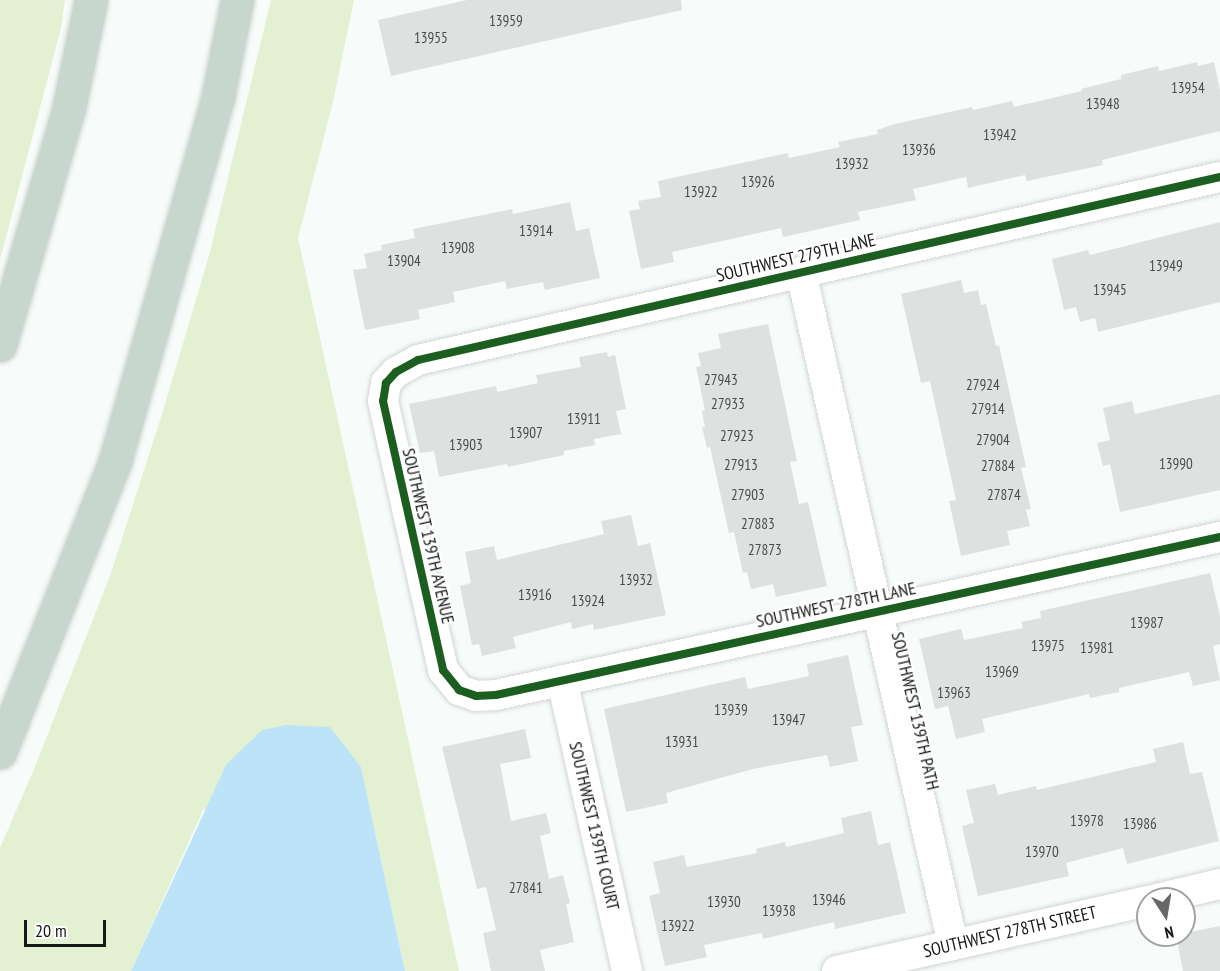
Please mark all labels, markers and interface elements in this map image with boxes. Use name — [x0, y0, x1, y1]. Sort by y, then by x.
house number: 13959 — [489, 12, 523, 30]
house number: 13955 — [414, 29, 448, 47]
house number: 13954 — [1171, 79, 1205, 97]
house number: 13948 — [1086, 95, 1120, 113]
house number: 13942 — [983, 126, 1017, 144]
house number: 13936 — [902, 141, 936, 159]
house number: 13932 — [835, 155, 869, 173]
house number: 13926 — [741, 173, 775, 191]
house number: 13922 — [684, 183, 718, 201]
house number: 13914 — [519, 222, 553, 240]
street label: SOUTHWEST 279TH LANE — [714, 229, 878, 287]
house number: 13908 — [441, 239, 475, 257]
house number: 13904 — [387, 252, 421, 270]
house number: 13949 — [1149, 257, 1183, 275]
house number: 13945 — [1093, 281, 1127, 299]
house number: 27943 — [704, 371, 738, 389]
house number: 27924 — [966, 376, 1000, 394]
house number: 27933 — [711, 395, 745, 413]
house number: 27914 — [971, 400, 1005, 418]
house number: 13911 — [567, 410, 601, 428]
house number: 13907 — [509, 424, 543, 442]
house number: 27923 — [720, 427, 754, 445]
house number: 27904 — [976, 431, 1010, 449]
house number: 13903 — [449, 436, 483, 454]
street label: SOUTHWEST 139TH AVENUE — [397, 446, 459, 626]
house number: 13990 — [1159, 455, 1193, 473]
house number: 27913 — [724, 456, 758, 474]
house number: 27884 — [981, 457, 1015, 475]
house number: 27903 — [731, 486, 765, 504]
house number: 27874 — [987, 486, 1021, 504]
house number: 27883 — [741, 515, 775, 533]
house number: 27873 — [748, 541, 782, 559]
house number: 13932 — [619, 571, 653, 589]
street label: SOUTHWEST 278TH LANE — [754, 577, 918, 633]
house number: 13916 — [518, 586, 552, 604]
house number: 13924 — [571, 592, 605, 610]
house number: 13987 — [1130, 614, 1164, 632]
street label: SOUTHWEST 139TH PATH — [886, 630, 944, 792]
house number: 13975 — [1031, 637, 1065, 655]
house number: 13981 — [1080, 639, 1114, 657]
house number: 13969 — [985, 663, 1019, 681]
house number: 13963 — [937, 684, 971, 702]
house number: 13939 — [714, 701, 748, 719]
house number: 13947 — [772, 711, 806, 729]
house number: 13931 — [665, 733, 699, 751]
street label: SOUTHWEST 139TH COURT — [564, 739, 624, 913]
house number: 13978 — [1070, 812, 1104, 830]
house number: 13986 — [1123, 815, 1157, 833]
house number: 13970 — [1025, 843, 1059, 861]
house number: 27841 — [509, 879, 543, 897]
north arrow — [1136, 887, 1196, 947]
house number: 13946 — [812, 891, 846, 909]
house number: 13930 — [707, 893, 741, 911]
street label: SOUTHWEST 278TH STREET — [921, 901, 1099, 963]
house number: 13938 — [762, 902, 796, 920]
scale bar — [27, 908, 110, 946]
house number: 13922 — [661, 917, 695, 935]
text: 20 m — [35, 919, 67, 942]
text: N — [1163, 922, 1176, 943]

